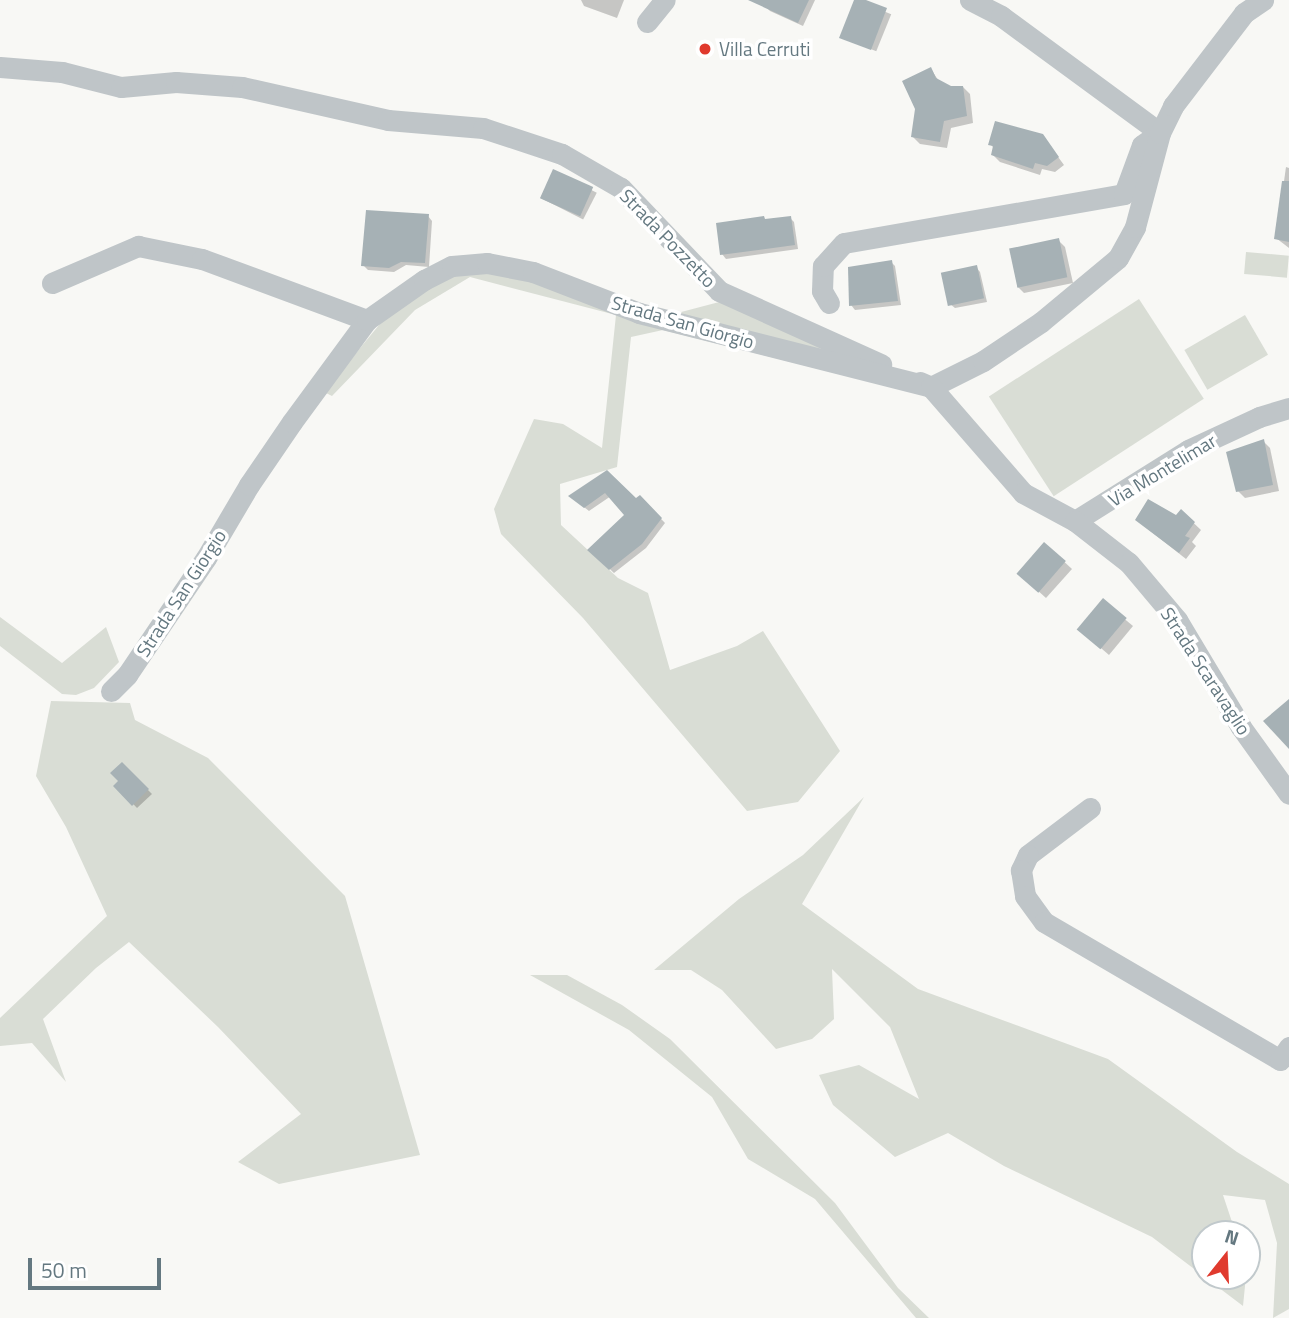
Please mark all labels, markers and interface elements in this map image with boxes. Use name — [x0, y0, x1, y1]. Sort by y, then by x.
place label: Villa Cerruti — [719, 38, 811, 60]
marker: Villa Cerruti — [697, 41, 713, 57]
street label: Strada Pozzetto — [615, 184, 721, 292]
street label: Strada San Giorgio — [609, 291, 757, 353]
street label: Via Montelimar — [1104, 429, 1220, 511]
street label: Strada San Giorgio — [131, 525, 231, 661]
street label: Strada Scaravaglio — [1156, 603, 1256, 739]
north arrow — [1191, 1220, 1261, 1290]
text: N — [1221, 1221, 1243, 1252]
scale bar — [32, 1244, 164, 1288]
text: 50 m — [41, 1254, 87, 1286]

